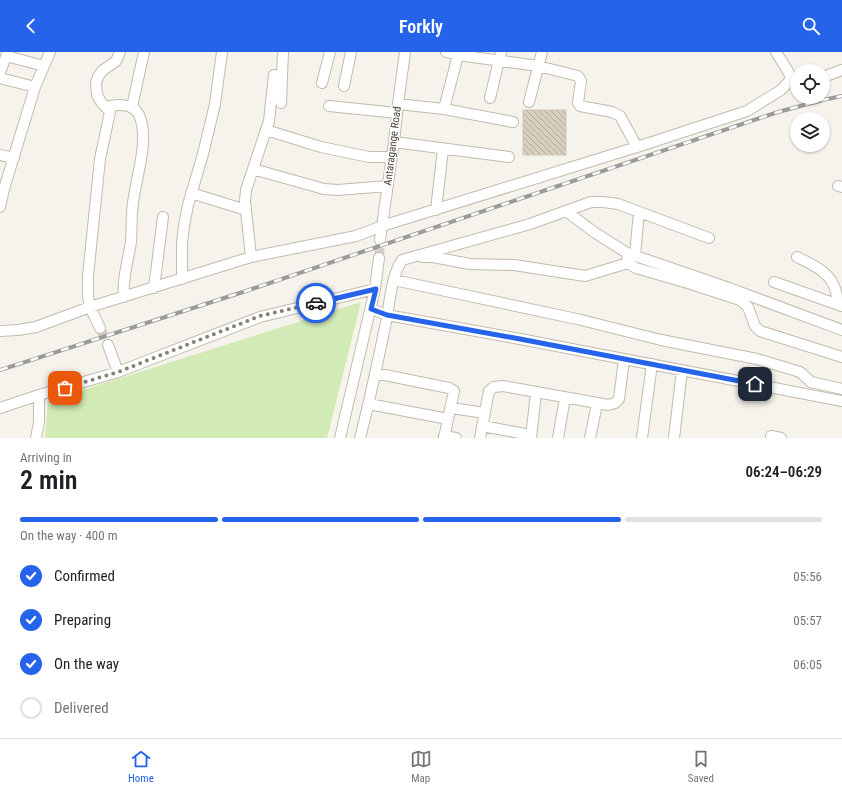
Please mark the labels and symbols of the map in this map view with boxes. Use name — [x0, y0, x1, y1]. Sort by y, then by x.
street label: Antaragange Road — [381, 106, 404, 186]
courier — [296, 283, 336, 323]
pin — [738, 367, 772, 401]
pin — [48, 371, 82, 405]

